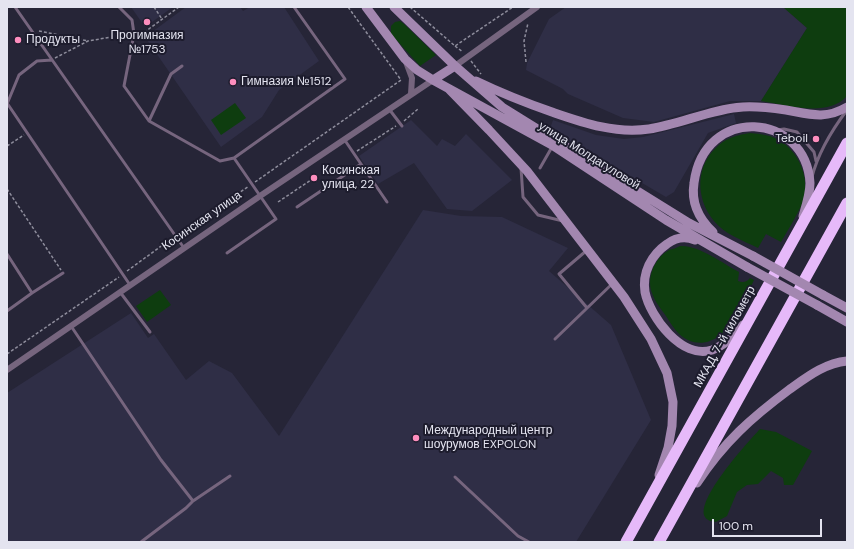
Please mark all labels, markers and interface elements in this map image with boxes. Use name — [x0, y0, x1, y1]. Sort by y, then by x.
marker: Прогимназия №1753 — [142, 17, 152, 27]
place label: Прогимназия №1753 — [110, 29, 184, 57]
place label: Продукты — [26, 33, 80, 47]
marker: Продукты — [13, 35, 23, 45]
place label: Гимназия №1512 — [241, 75, 331, 89]
marker: Гимназия №1512 — [228, 77, 238, 87]
street label: улица Молдагуловой — [536, 119, 642, 193]
place label: Teboil — [775, 132, 808, 146]
marker: Teboil — [811, 134, 821, 144]
place label: Косинская улица, 22 — [322, 164, 380, 192]
marker: Косинская улица, 22 — [309, 173, 319, 183]
street label: Косинская улица — [159, 188, 245, 254]
street label: МКАД, 7-й километр — [691, 284, 759, 390]
place label: Международный центр шоурумов EXPOLON — [424, 424, 552, 452]
marker: Международный центр шоурумов EXPOLON — [411, 433, 421, 443]
scale bar — [714, 511, 824, 537]
text: 100 m — [719, 518, 753, 534]

